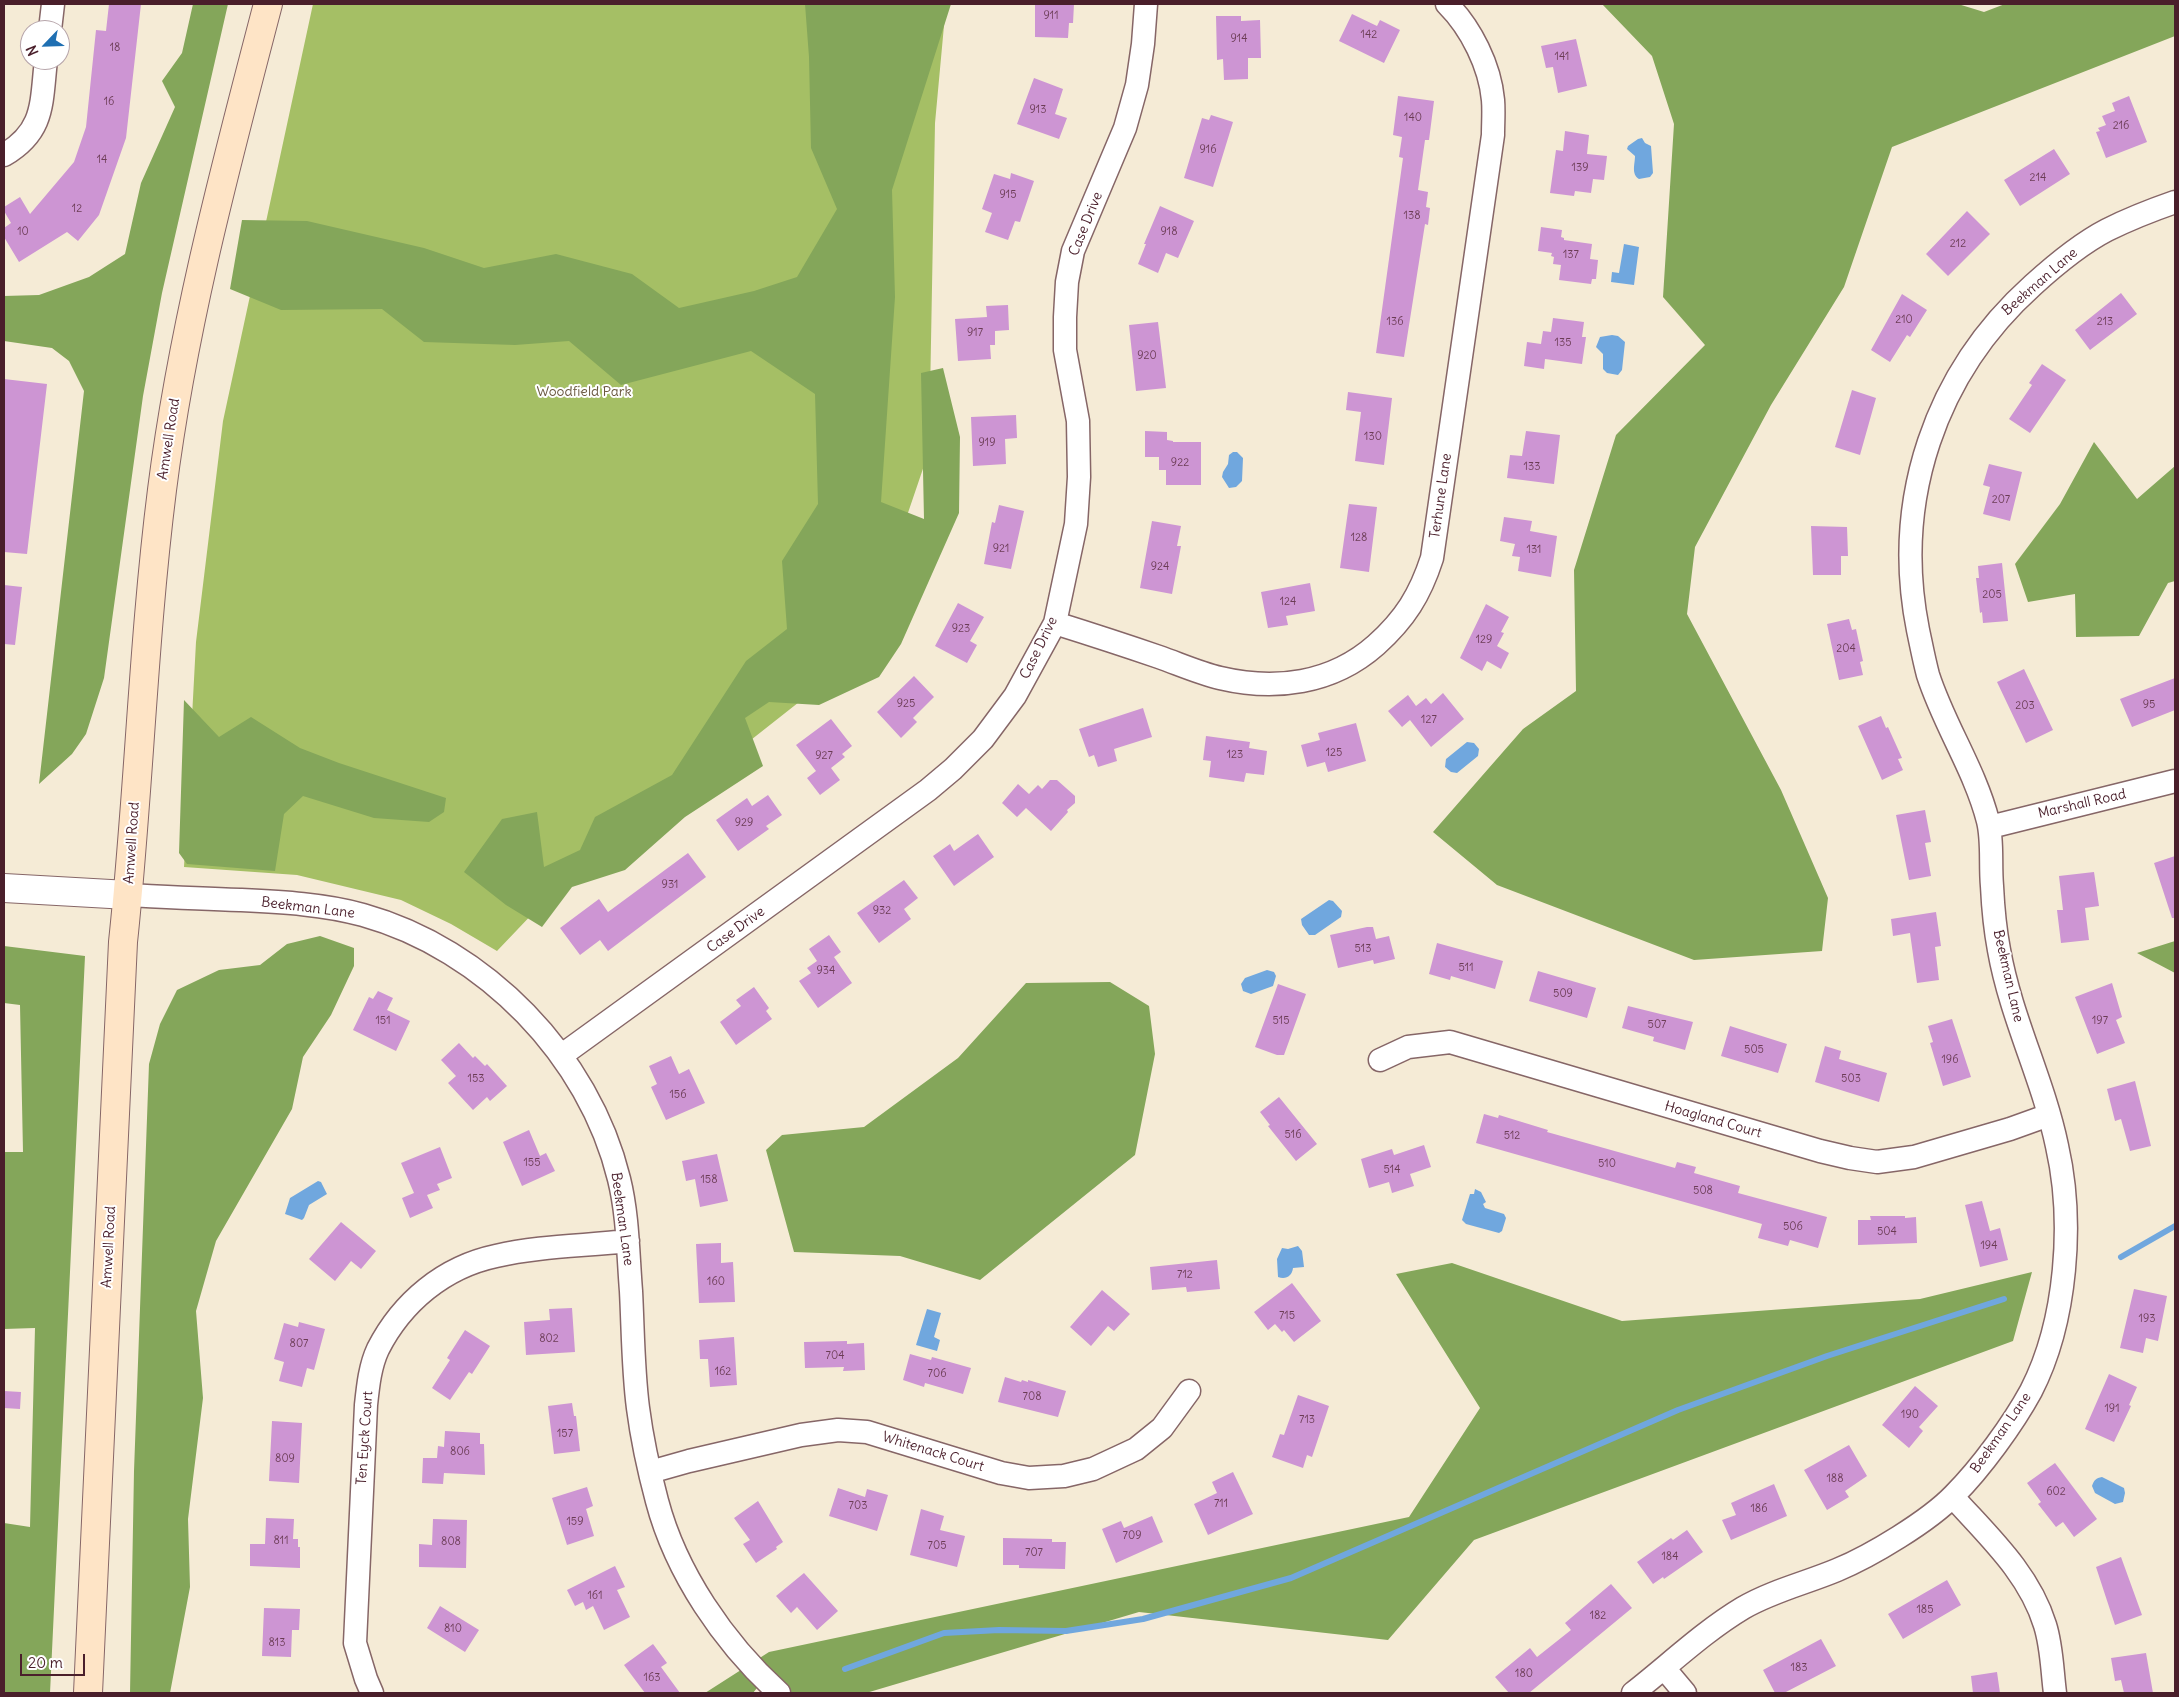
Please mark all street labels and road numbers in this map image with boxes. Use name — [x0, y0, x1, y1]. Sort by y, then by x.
street label: Case Drive — [1066, 190, 1106, 258]
street label: Beekman Lane — [1999, 245, 2081, 319]
street label: Amwell Road — [154, 397, 184, 481]
street label: Terhune Lane — [1427, 452, 1455, 540]
street label: Case Drive — [1017, 614, 1061, 682]
street label: Marshall Road — [2036, 786, 2128, 822]
street label: Amwell Road — [121, 801, 143, 885]
street label: Beekman Lane — [260, 894, 356, 922]
street label: Case Drive — [704, 903, 768, 957]
street label: Beekman Lane — [1989, 928, 2027, 1024]
street label: Hoagland Court — [1663, 1098, 1763, 1142]
street label: Beekman Lane — [607, 1171, 637, 1267]
street label: Amwell Road — [98, 1206, 120, 1288]
street label: Ten Eyck Court — [353, 1390, 377, 1486]
street label: Beekman Lane — [1967, 1390, 2035, 1476]
street label: Whitenack Court — [880, 1429, 986, 1475]

